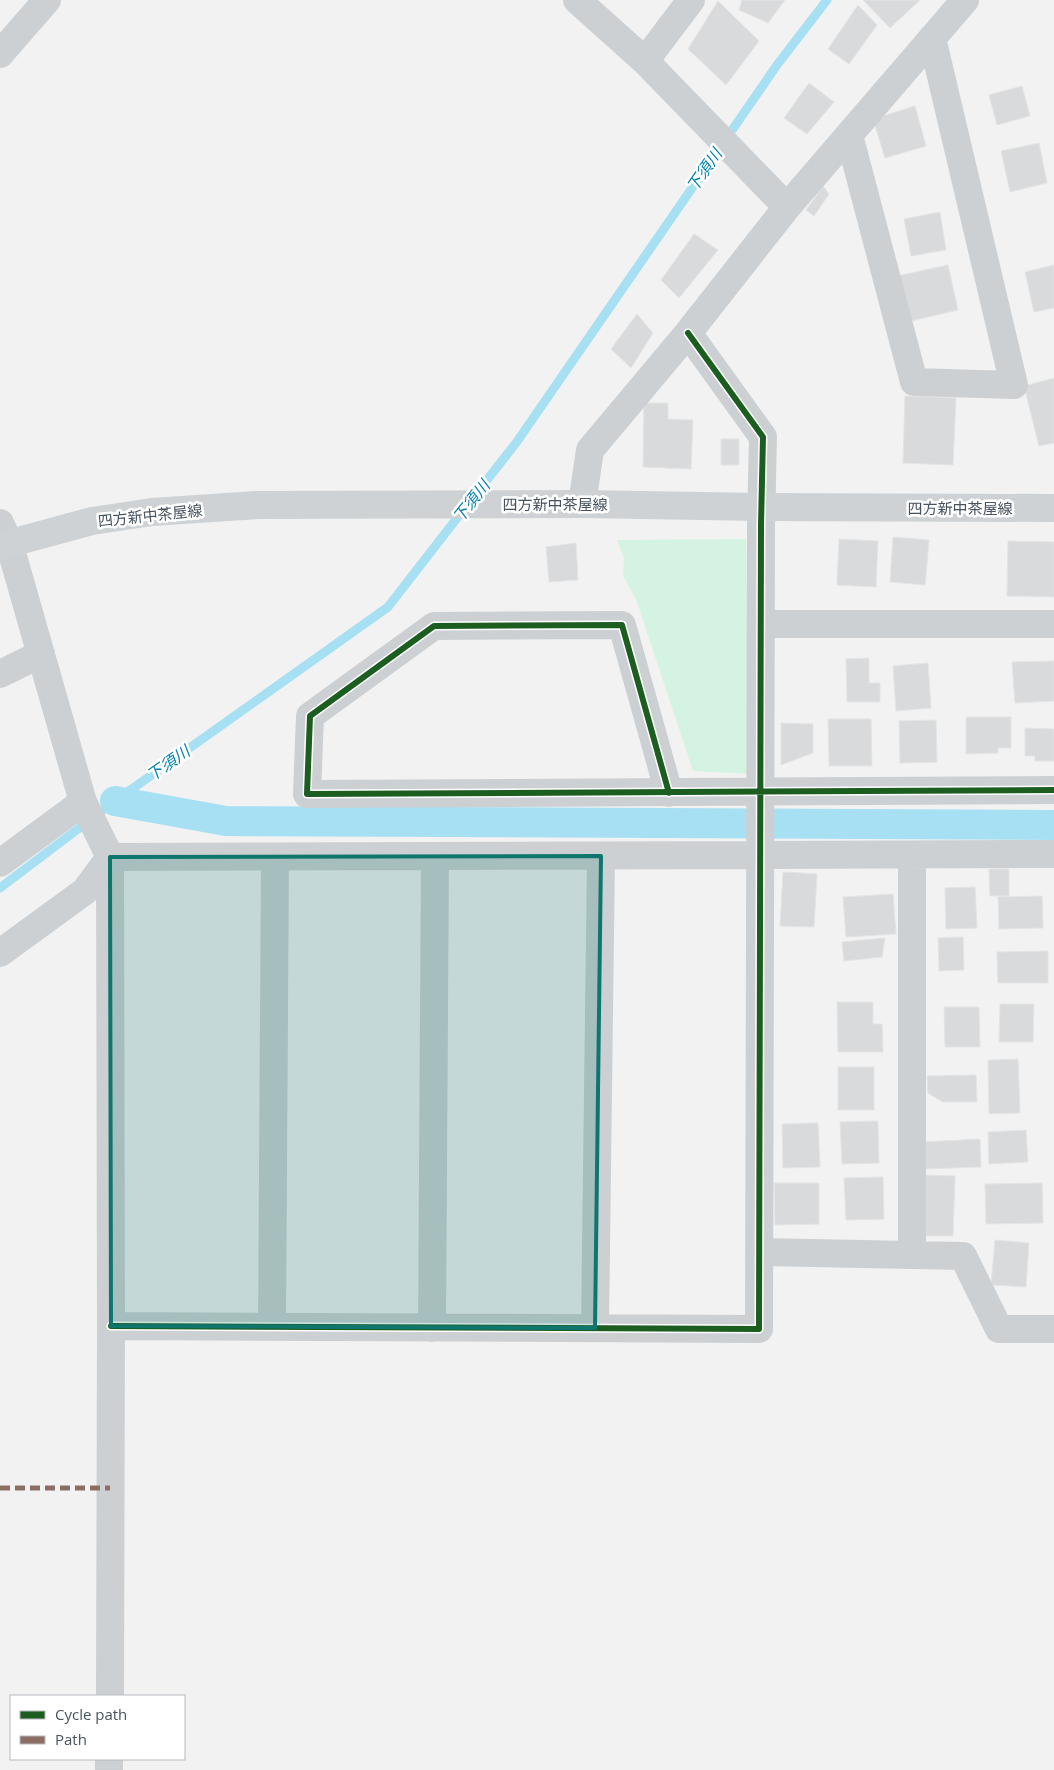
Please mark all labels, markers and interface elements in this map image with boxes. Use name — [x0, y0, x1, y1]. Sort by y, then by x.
water label: 下須川 — [681, 142, 728, 196]
water label: 下須川 — [448, 474, 496, 527]
street label: 四方新中茶屋線 — [502, 494, 608, 514]
street label: 四方新中茶屋線 — [907, 498, 1013, 518]
street label: 四方新中茶屋線 — [97, 500, 203, 530]
water label: 下須川 — [142, 739, 196, 786]
legend — [10, 1695, 185, 1760]
text: Cycle path — [55, 1704, 127, 1724]
text: Path — [55, 1729, 87, 1749]

